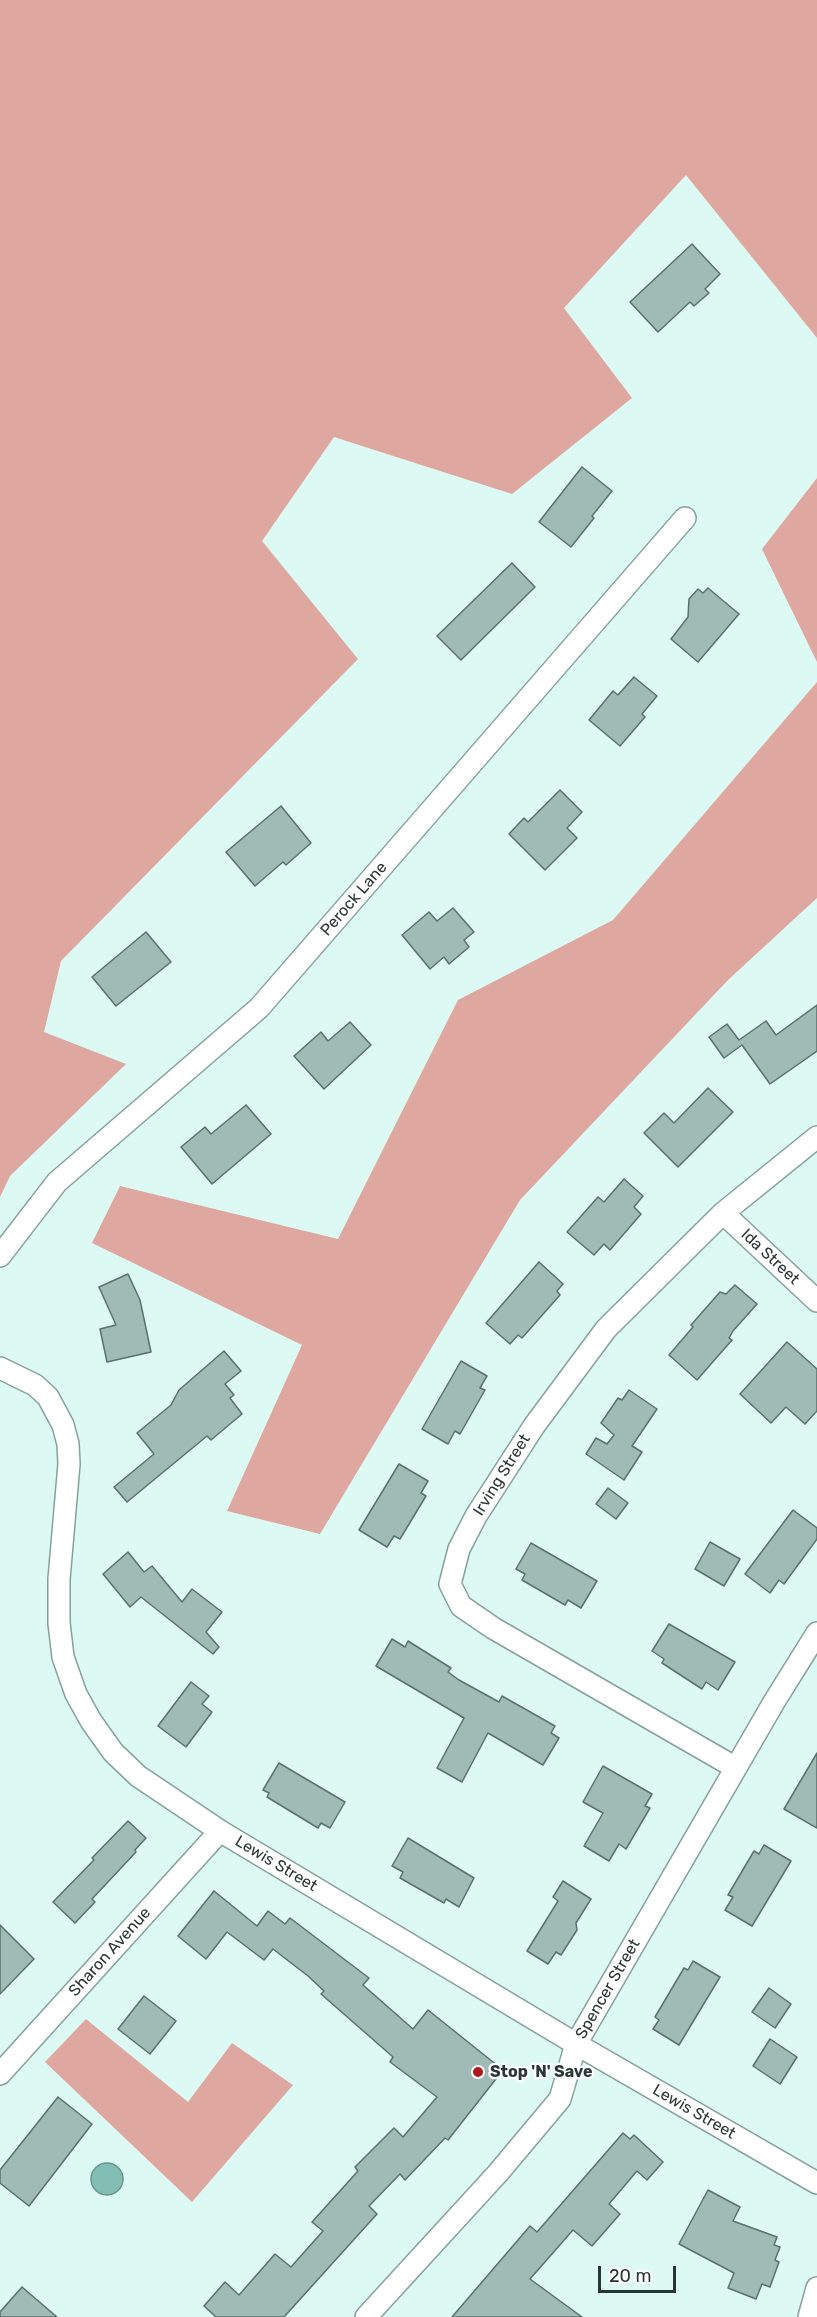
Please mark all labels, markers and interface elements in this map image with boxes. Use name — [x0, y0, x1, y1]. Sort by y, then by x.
street label: Perock Lane — [317, 858, 391, 940]
street label: Ida Street — [737, 1225, 803, 1289]
street label: Irving Street — [469, 1431, 535, 1519]
street label: Lewis Street — [231, 1832, 321, 1896]
street label: Sharon Avenue — [65, 1903, 155, 2001]
street label: Spencer Street — [572, 1936, 644, 2042]
place label: Stop 'N' Save — [490, 2062, 593, 2082]
marker: Stop 'N' Save — [471, 2065, 485, 2079]
street label: Lewis Street — [649, 2081, 739, 2143]
scale bar — [601, 2254, 679, 2292]
text: 20 m — [609, 2265, 651, 2287]

